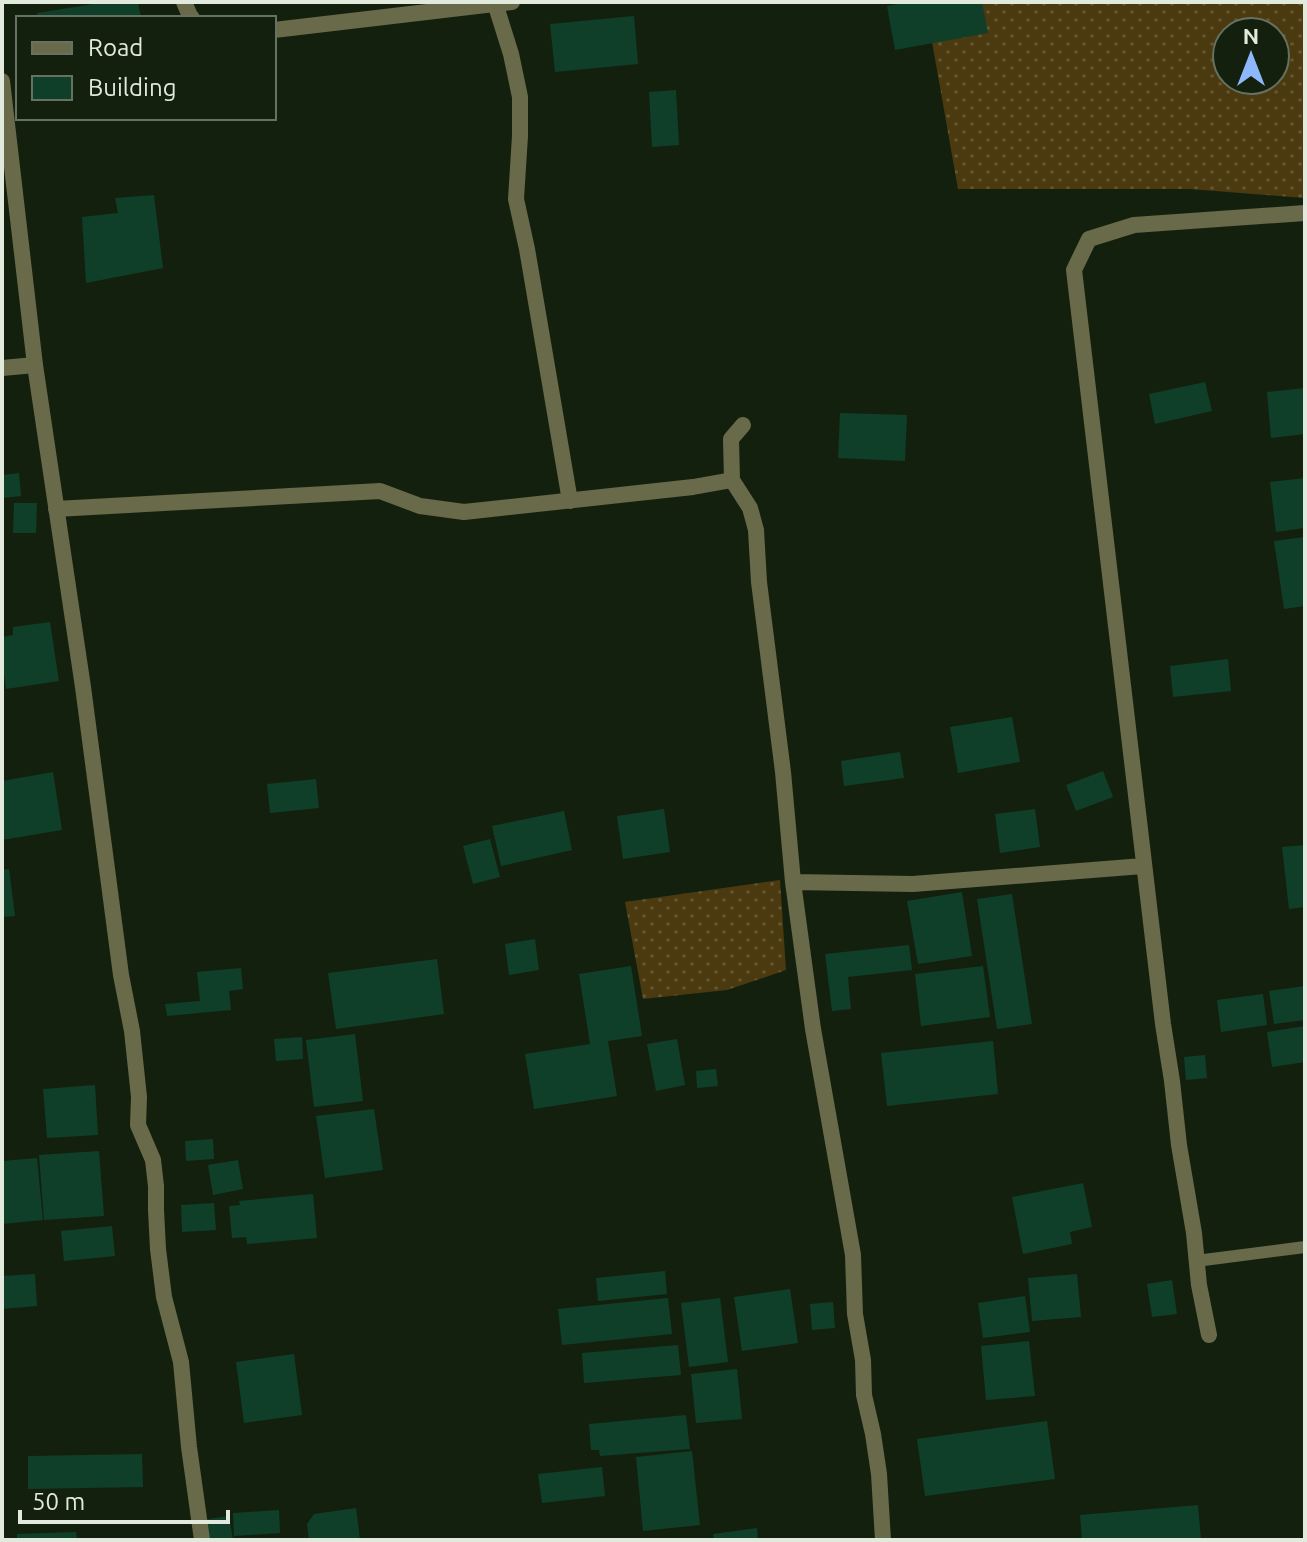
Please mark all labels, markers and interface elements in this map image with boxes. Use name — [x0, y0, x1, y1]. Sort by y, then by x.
legend — [16, 16, 276, 120]
north arrow — [1211, 16, 1291, 96]
text: N — [1243, 23, 1259, 48]
text: Road — [88, 34, 143, 61]
text: Building — [88, 74, 176, 101]
scale bar — [20, 1474, 228, 1524]
text: 50 m — [32, 1488, 85, 1515]

